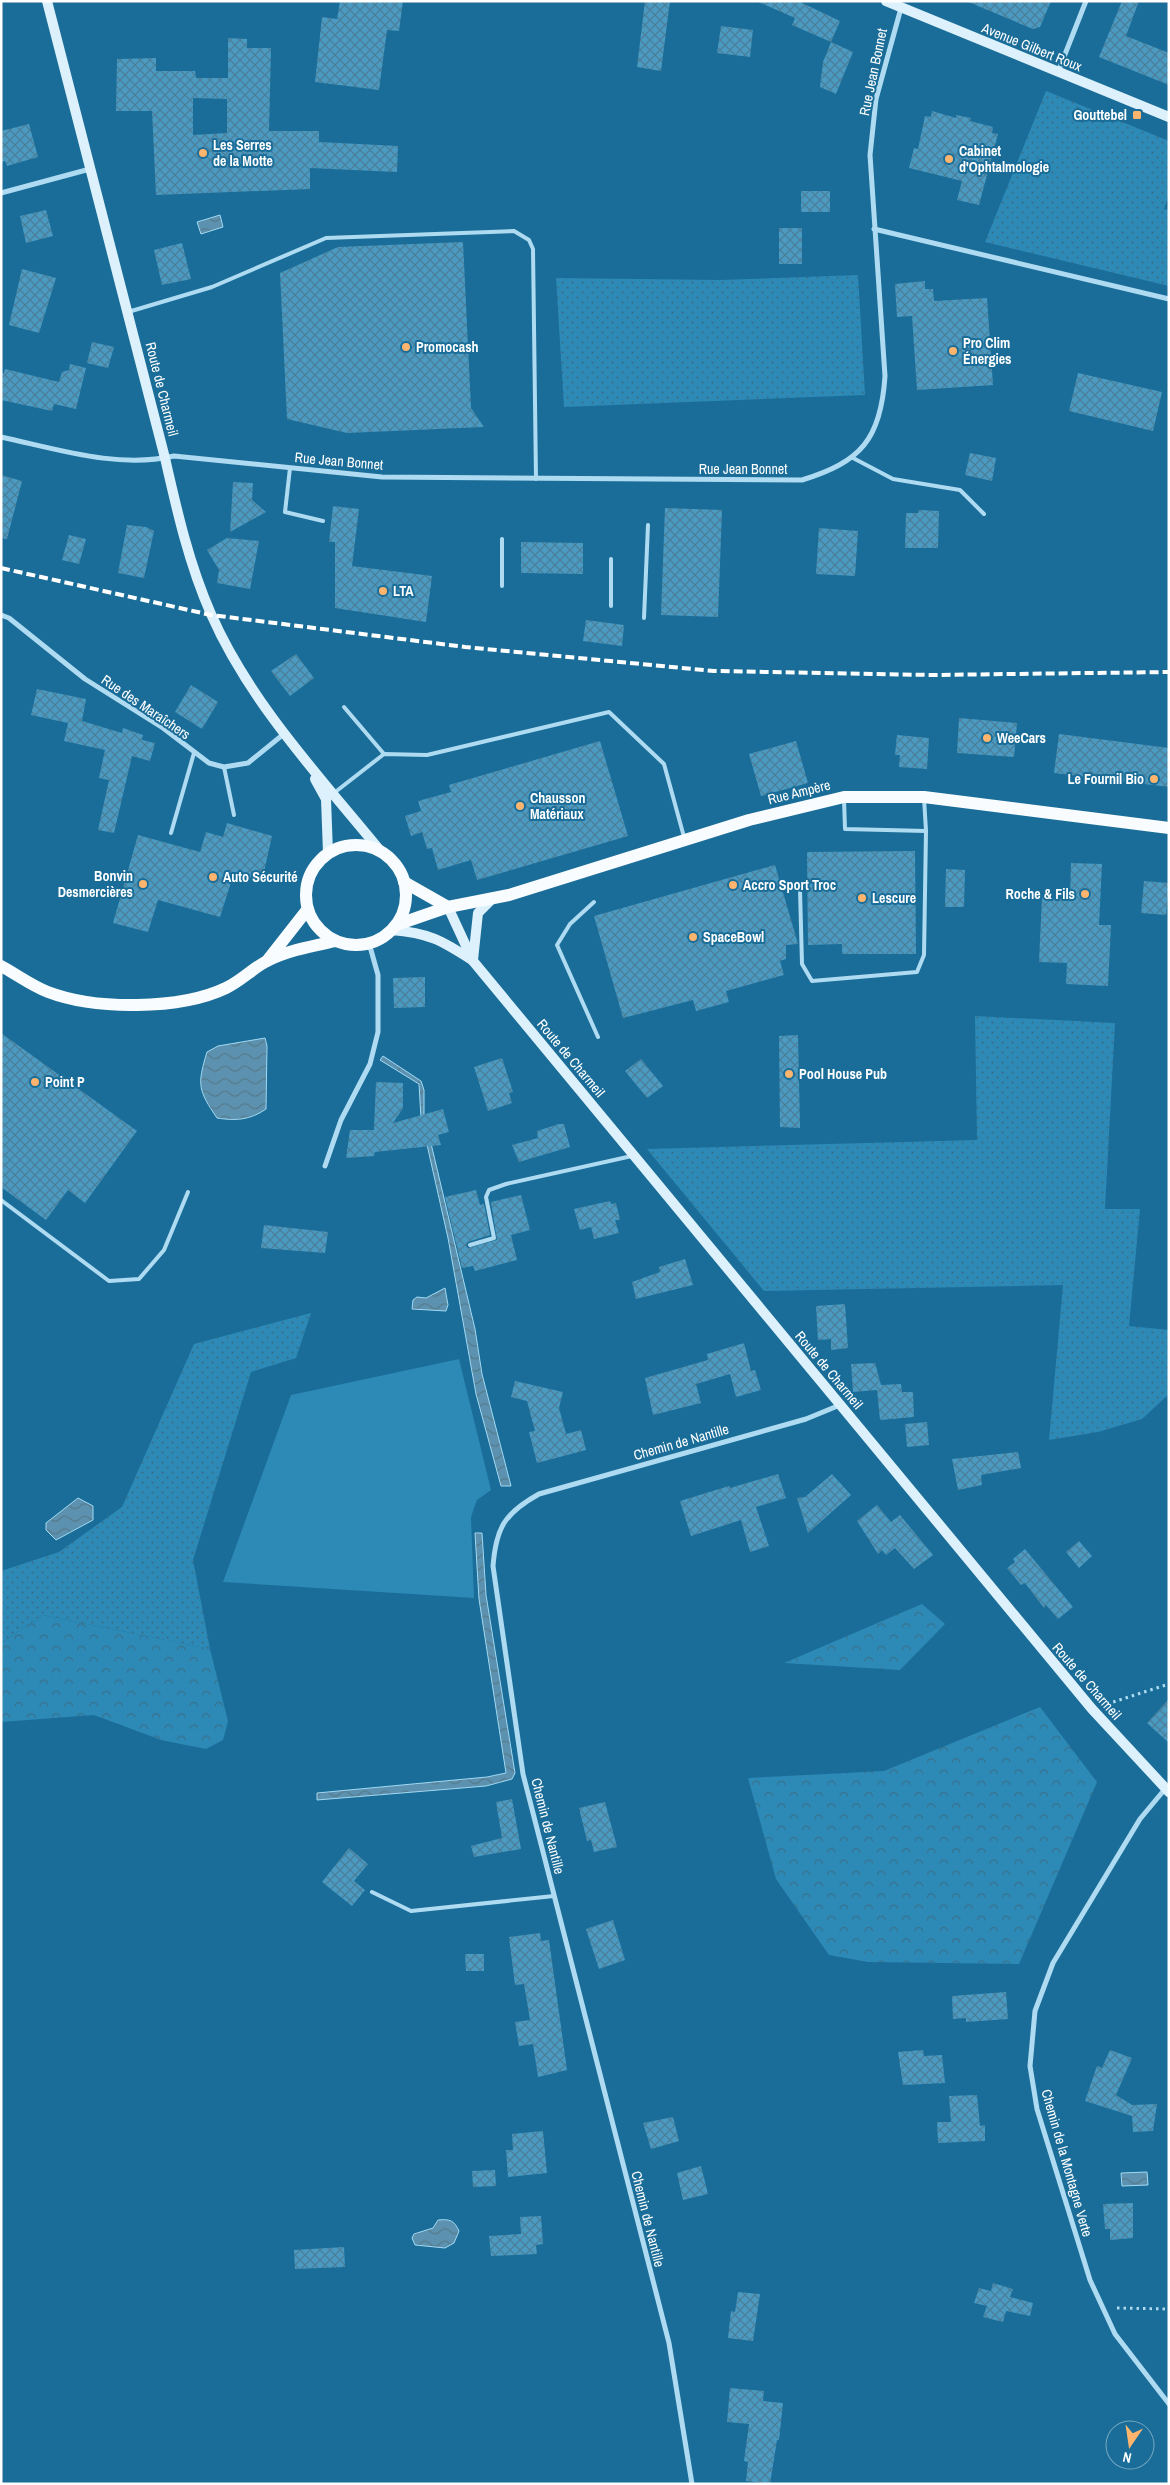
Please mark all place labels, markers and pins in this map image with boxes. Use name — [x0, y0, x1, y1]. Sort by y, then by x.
place label: Gouttebel — [1073, 106, 1127, 124]
marker: Gouttebel — [1131, 109, 1143, 121]
place label: Les Serres de la Motte — [213, 136, 273, 170]
place label: Cabinet d'Ophtalmologie — [959, 142, 1049, 176]
marker: Les Serres de la Motte — [197, 147, 209, 159]
marker: Cabinet d'Ophtalmologie — [943, 153, 955, 165]
place label: Pro Clim Énergies — [963, 334, 1012, 368]
place label: Promocash — [416, 338, 479, 356]
marker: Promocash — [400, 341, 412, 353]
marker: Pro Clim Énergies — [947, 345, 959, 357]
place label: LTA — [393, 582, 414, 600]
marker: LTA — [377, 585, 389, 597]
place label: WeeCars — [997, 729, 1046, 747]
marker: WeeCars — [981, 732, 993, 744]
place label: Le Fournil Bio — [1067, 770, 1144, 788]
marker: Le Fournil Bio — [1148, 773, 1160, 785]
place label: Chausson Matériaux — [530, 789, 586, 823]
marker: Chausson Matériaux — [514, 800, 526, 812]
place label: Bonvin Desmercières — [58, 867, 133, 901]
place label: Auto Sécurité — [223, 868, 298, 886]
marker: Auto Sécurité — [207, 871, 219, 883]
place label: Accro Sport Troc — [743, 876, 836, 894]
marker: Bonvin Desmercières — [137, 878, 149, 890]
marker: Accro Sport Troc — [727, 879, 739, 891]
place label: Roche & Fils — [1005, 885, 1075, 903]
marker: Roche & Fils — [1079, 888, 1091, 900]
place label: Lescure — [872, 889, 916, 907]
marker: Lescure — [856, 892, 868, 904]
place label: SpaceBowl — [703, 928, 764, 946]
marker: SpaceBowl — [687, 931, 699, 943]
place label: Pool House Pub — [799, 1065, 887, 1083]
marker: Pool House Pub — [783, 1068, 795, 1080]
place label: Point P — [45, 1073, 85, 1091]
marker: Point P — [29, 1076, 41, 1088]

